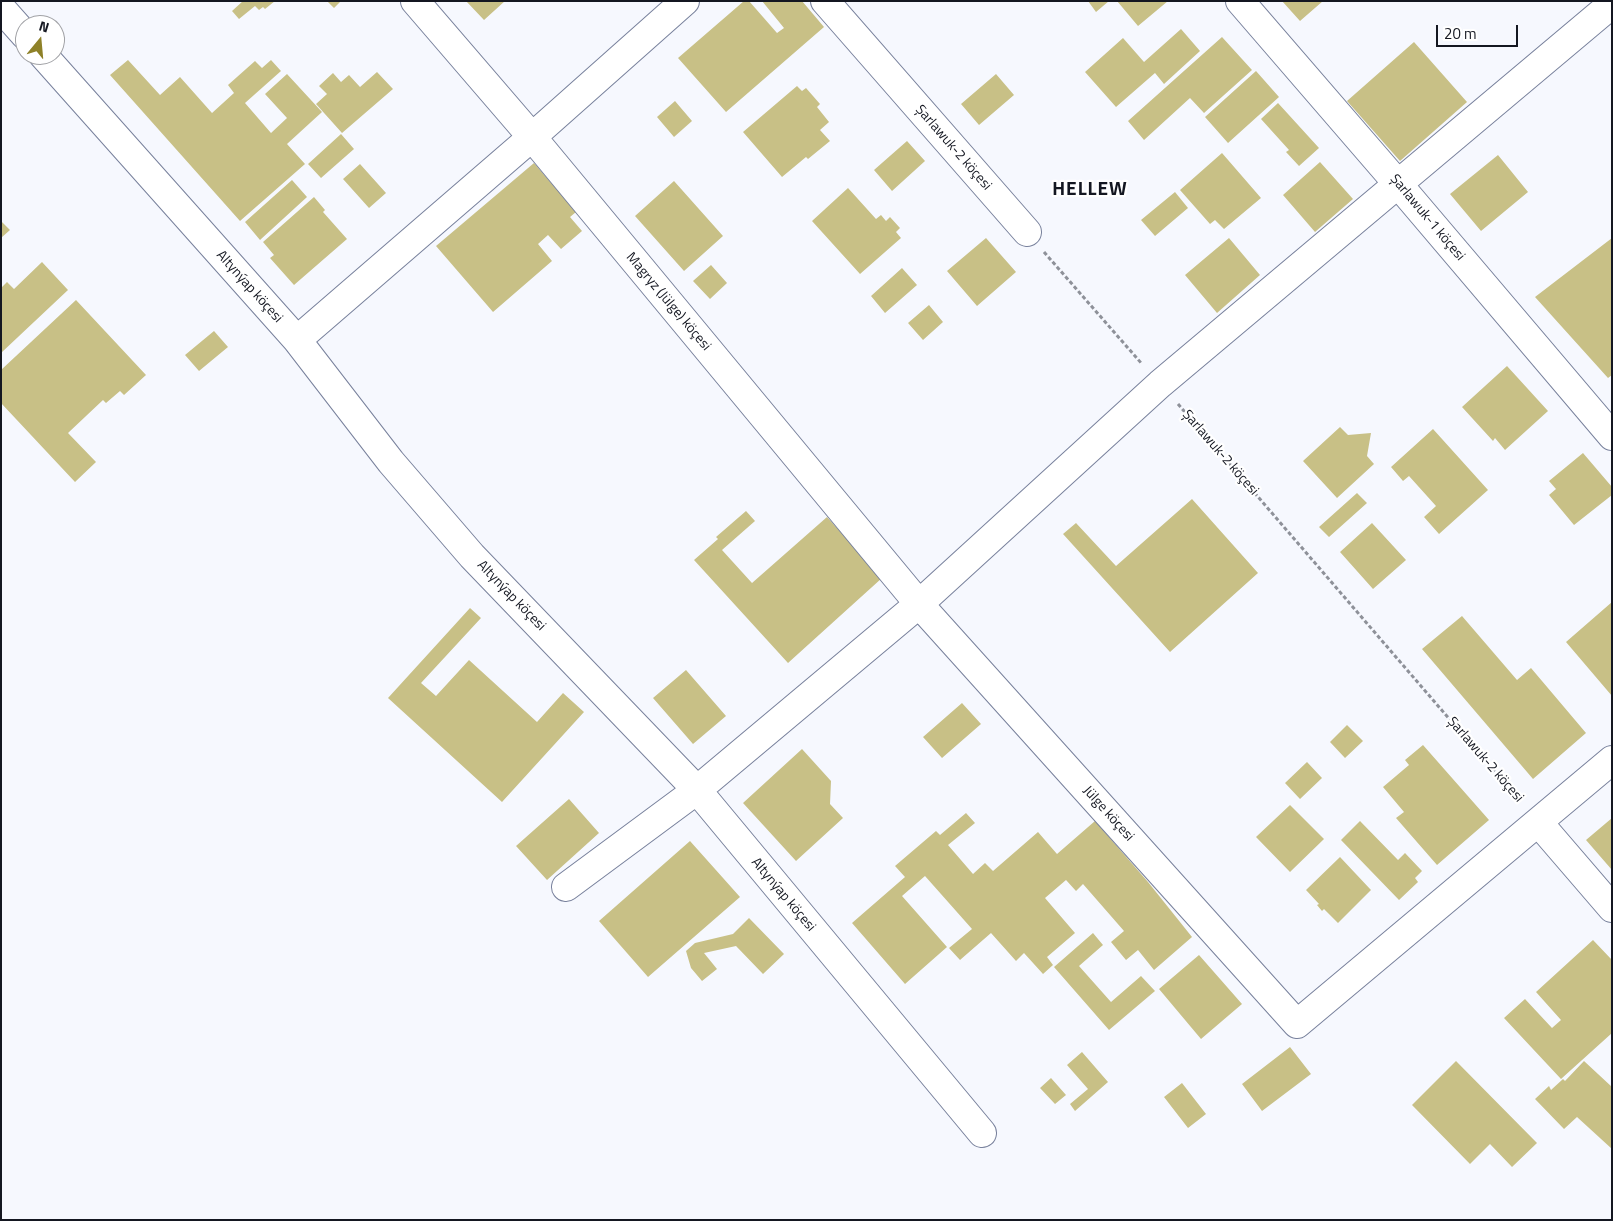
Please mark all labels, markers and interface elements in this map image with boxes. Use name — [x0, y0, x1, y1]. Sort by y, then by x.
north arrow — [15, 15, 65, 65]
text: N — [37, 15, 52, 38]
scale bar — [1438, 15, 1520, 47]
text: 20 m — [1444, 22, 1477, 45]
street label: Şarlawuk-2 köçesi — [911, 102, 995, 194]
street label: Şarlawuk-1 köçesi — [1386, 171, 1468, 265]
district label: HELLEW — [1051, 179, 1129, 201]
street label: Altynýap köçesi — [212, 247, 286, 327]
street label: Magryz (Jülge) köçesi — [622, 249, 714, 355]
street label: Şarlawuk-2 köçesi — [1178, 407, 1262, 499]
street label: Altynýap köçesi — [473, 557, 549, 635]
street label: Şarlawuk-2 köçesi — [1443, 714, 1527, 806]
street label: Jülge köçesi — [1079, 783, 1137, 845]
street label: Altynýap köçesi — [747, 855, 819, 935]

